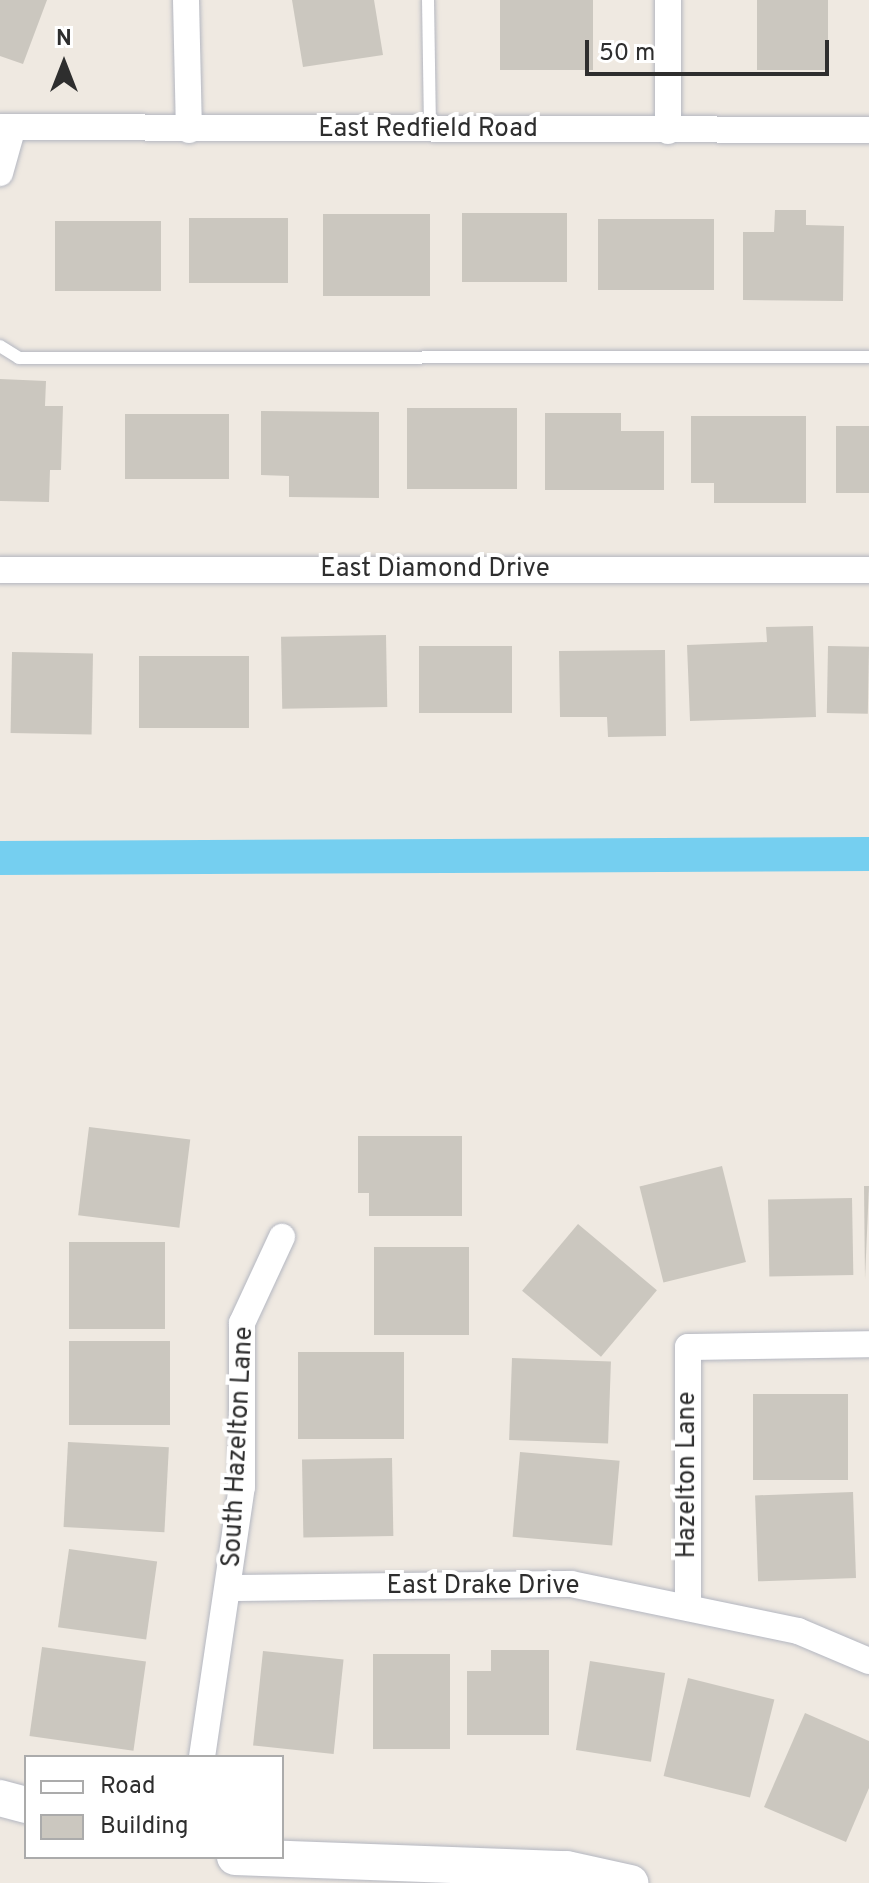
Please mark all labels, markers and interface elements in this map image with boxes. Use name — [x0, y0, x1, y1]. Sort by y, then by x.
north arrow — [24, 24, 104, 104]
scale bar — [589, 24, 833, 74]
text: N — [56, 26, 72, 53]
text: 50 m — [599, 39, 655, 69]
street label: East Redfield Road — [318, 114, 538, 146]
street label: East Diamond Drive — [320, 554, 550, 586]
street label: South Hazelton Lane — [217, 1326, 261, 1568]
street label: Hazelton Lane — [672, 1391, 704, 1559]
street label: East Drake Drive — [387, 1571, 579, 1603]
legend — [24, 1755, 284, 1859]
text: Road — [100, 1772, 156, 1802]
text: Building — [100, 1812, 189, 1842]

